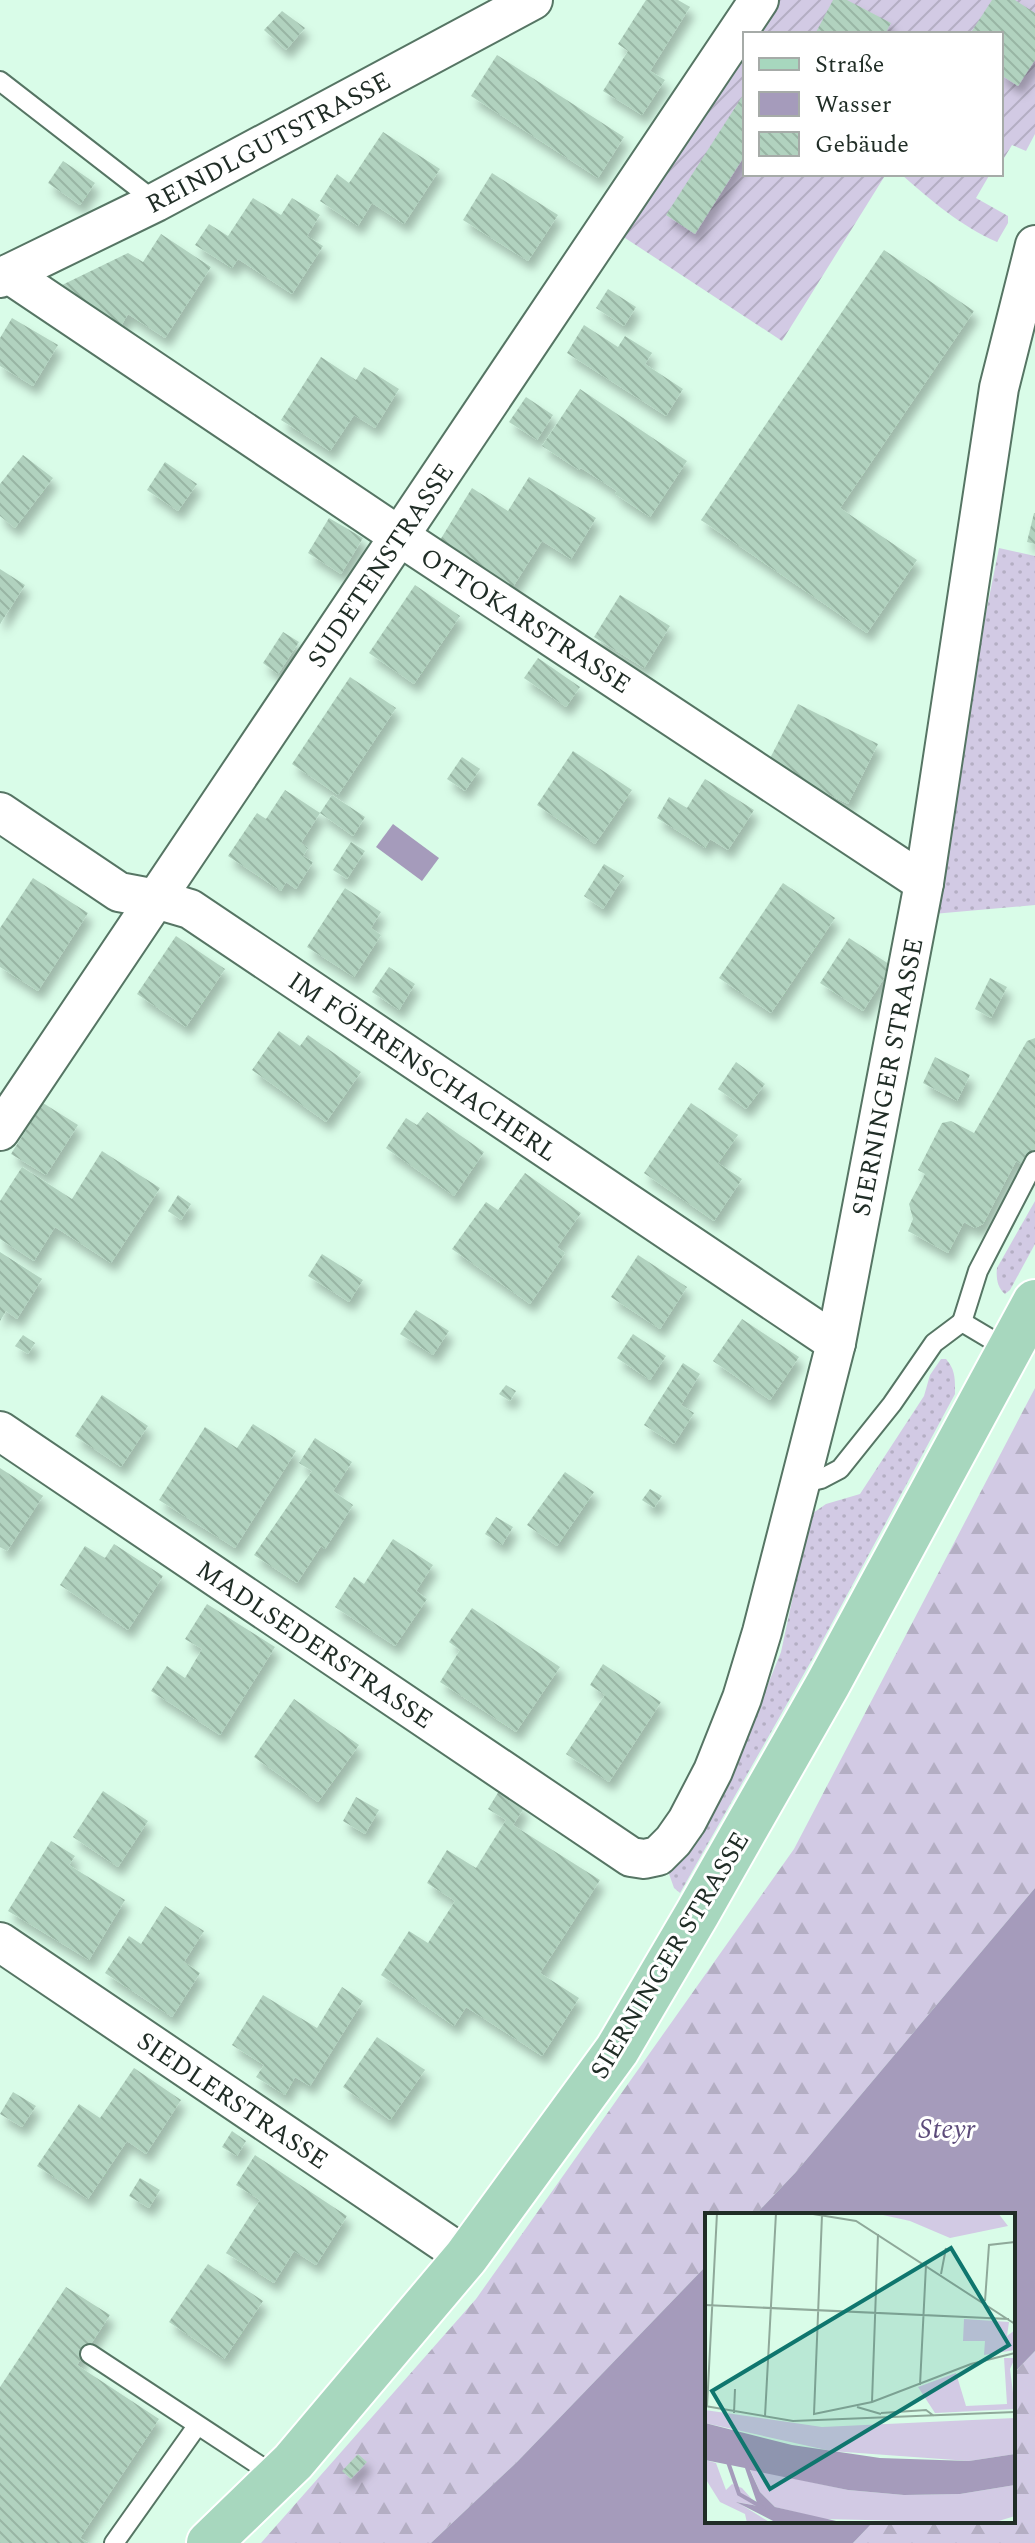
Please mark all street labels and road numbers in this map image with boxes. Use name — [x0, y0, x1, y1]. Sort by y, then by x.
street label: REINDLGUTSTRASSE — [139, 61, 398, 224]
street label: SUDETENSTRASSE — [297, 455, 464, 676]
street label: OTTOKARSTRASSE — [412, 537, 639, 704]
street label: SIERNINGER STRASSE — [841, 935, 935, 1220]
street label: IM FÖHRENSCHACHERL — [280, 961, 565, 1172]
street label: MADLSEDERSTRASSE — [188, 1550, 441, 1739]
street label: SIERNINGER STRASSE — [580, 1824, 760, 2087]
street label: SIEDLERSTRASSE — [128, 2022, 336, 2180]

